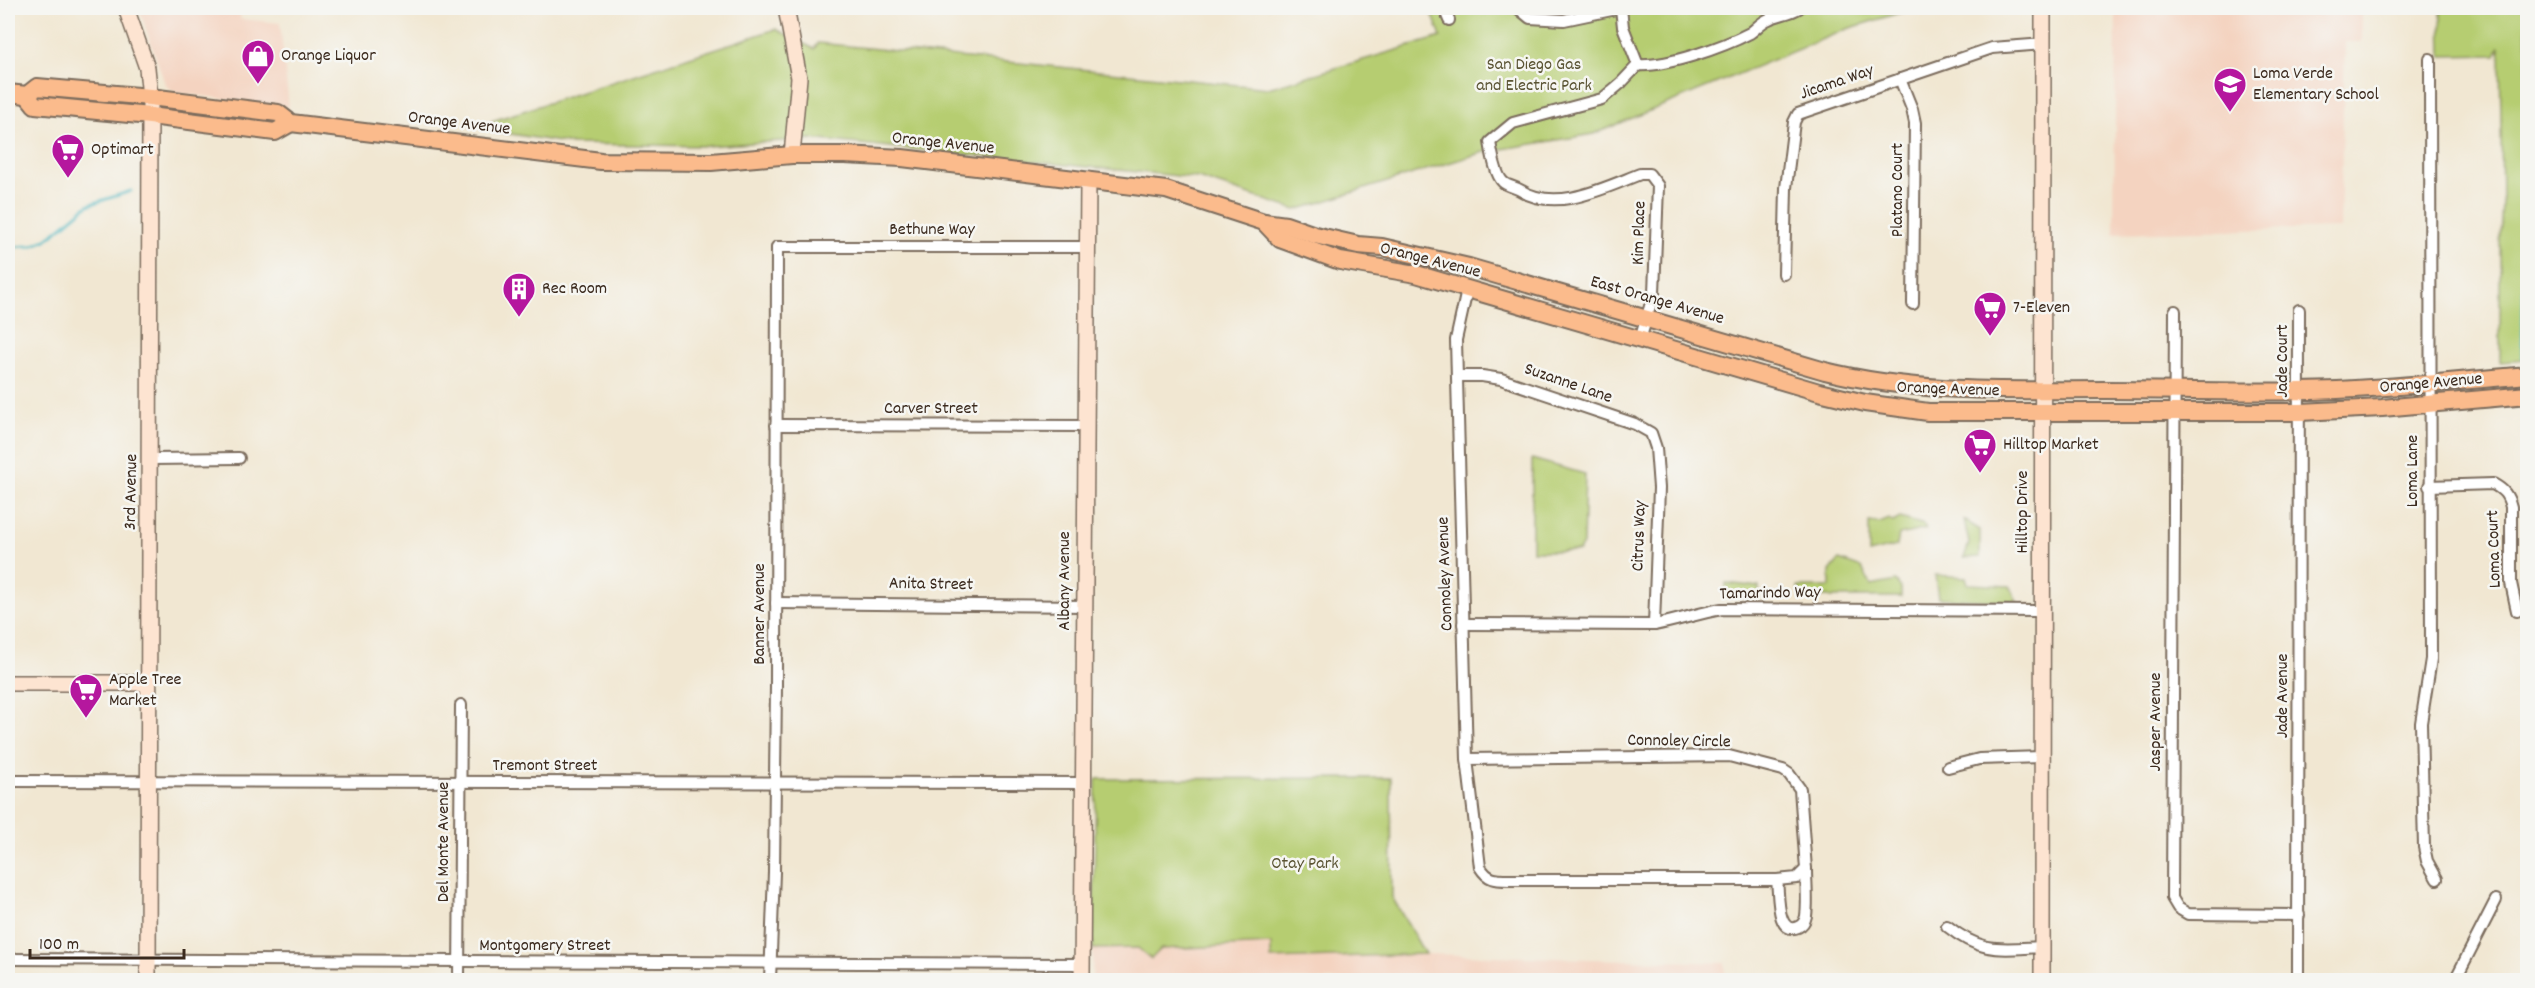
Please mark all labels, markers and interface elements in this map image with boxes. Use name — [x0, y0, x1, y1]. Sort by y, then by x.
shop icon: Orange Liquor — [240, 38, 276, 85]
place label: Orange Liquor — [281, 44, 376, 69]
park label: San Diego Gas and Electric Park — [1476, 53, 1592, 99]
street label: Jicama Way — [1797, 58, 1878, 107]
place label: Loma Verde Elementary School — [2253, 62, 2380, 108]
school or university icon: Loma Verde Elementary School — [2212, 66, 2248, 113]
street label: Orange Avenue — [406, 105, 512, 143]
street label: Orange Avenue — [890, 126, 996, 162]
supermarket icon: Optimart — [50, 132, 86, 179]
place label: Optimart — [91, 138, 154, 163]
street label: Platano Court — [1886, 142, 1911, 237]
street label: Kim Place — [1626, 200, 1654, 265]
street label: Bethune Way — [889, 218, 975, 243]
street label: Orange Avenue — [1377, 236, 1483, 286]
street label: East Orange Avenue — [1587, 270, 1727, 332]
building icon: Rec Room — [501, 271, 537, 318]
place label: Rec Room — [542, 277, 607, 302]
supermarket icon: 7-Eleven — [1972, 290, 2008, 337]
place label: 7-Eleven — [2013, 296, 2070, 321]
street label: Jade Court — [2271, 324, 2296, 398]
street label: Suzanne Lane — [1521, 357, 1615, 411]
street label: Orange Avenue — [2379, 367, 2483, 401]
street label: Orange Avenue — [1896, 376, 2000, 404]
street label: Carver Street — [884, 397, 978, 422]
supermarket icon: Hilltop Market — [1962, 427, 1998, 474]
place label: Hilltop Market — [2003, 433, 2099, 458]
street label: Loma Lane — [2401, 435, 2426, 507]
street label: 3rd Avenue — [119, 453, 145, 530]
street label: Hilltop Drive — [2011, 471, 2036, 553]
street label: Citrus Way — [1626, 499, 1654, 572]
street label: Loma Court — [2481, 509, 2509, 589]
street label: Connoley Avenue — [1432, 516, 1460, 632]
street label: Albany Avenue — [1053, 531, 1078, 631]
street label: Banner Avenue — [748, 563, 773, 665]
street label: Anita Street — [889, 572, 974, 598]
street label: Tamarindo Way — [1719, 581, 1822, 607]
street label: Jade Avenue — [2271, 654, 2296, 738]
place label: Apple Tree Market — [109, 668, 182, 714]
supermarket icon: Apple Tree Market — [68, 672, 104, 719]
street label: Jasper Avenue — [2144, 673, 2169, 771]
street label: Connoley Circle — [1627, 729, 1731, 755]
street label: Tremont Street — [493, 754, 598, 779]
street label: Del Monte Avenue — [432, 782, 457, 902]
park label: Otay Park — [1271, 852, 1339, 877]
scale bar — [30, 922, 184, 960]
text: 100 m — [39, 933, 79, 958]
street label: Montgomery Street — [479, 934, 611, 959]

